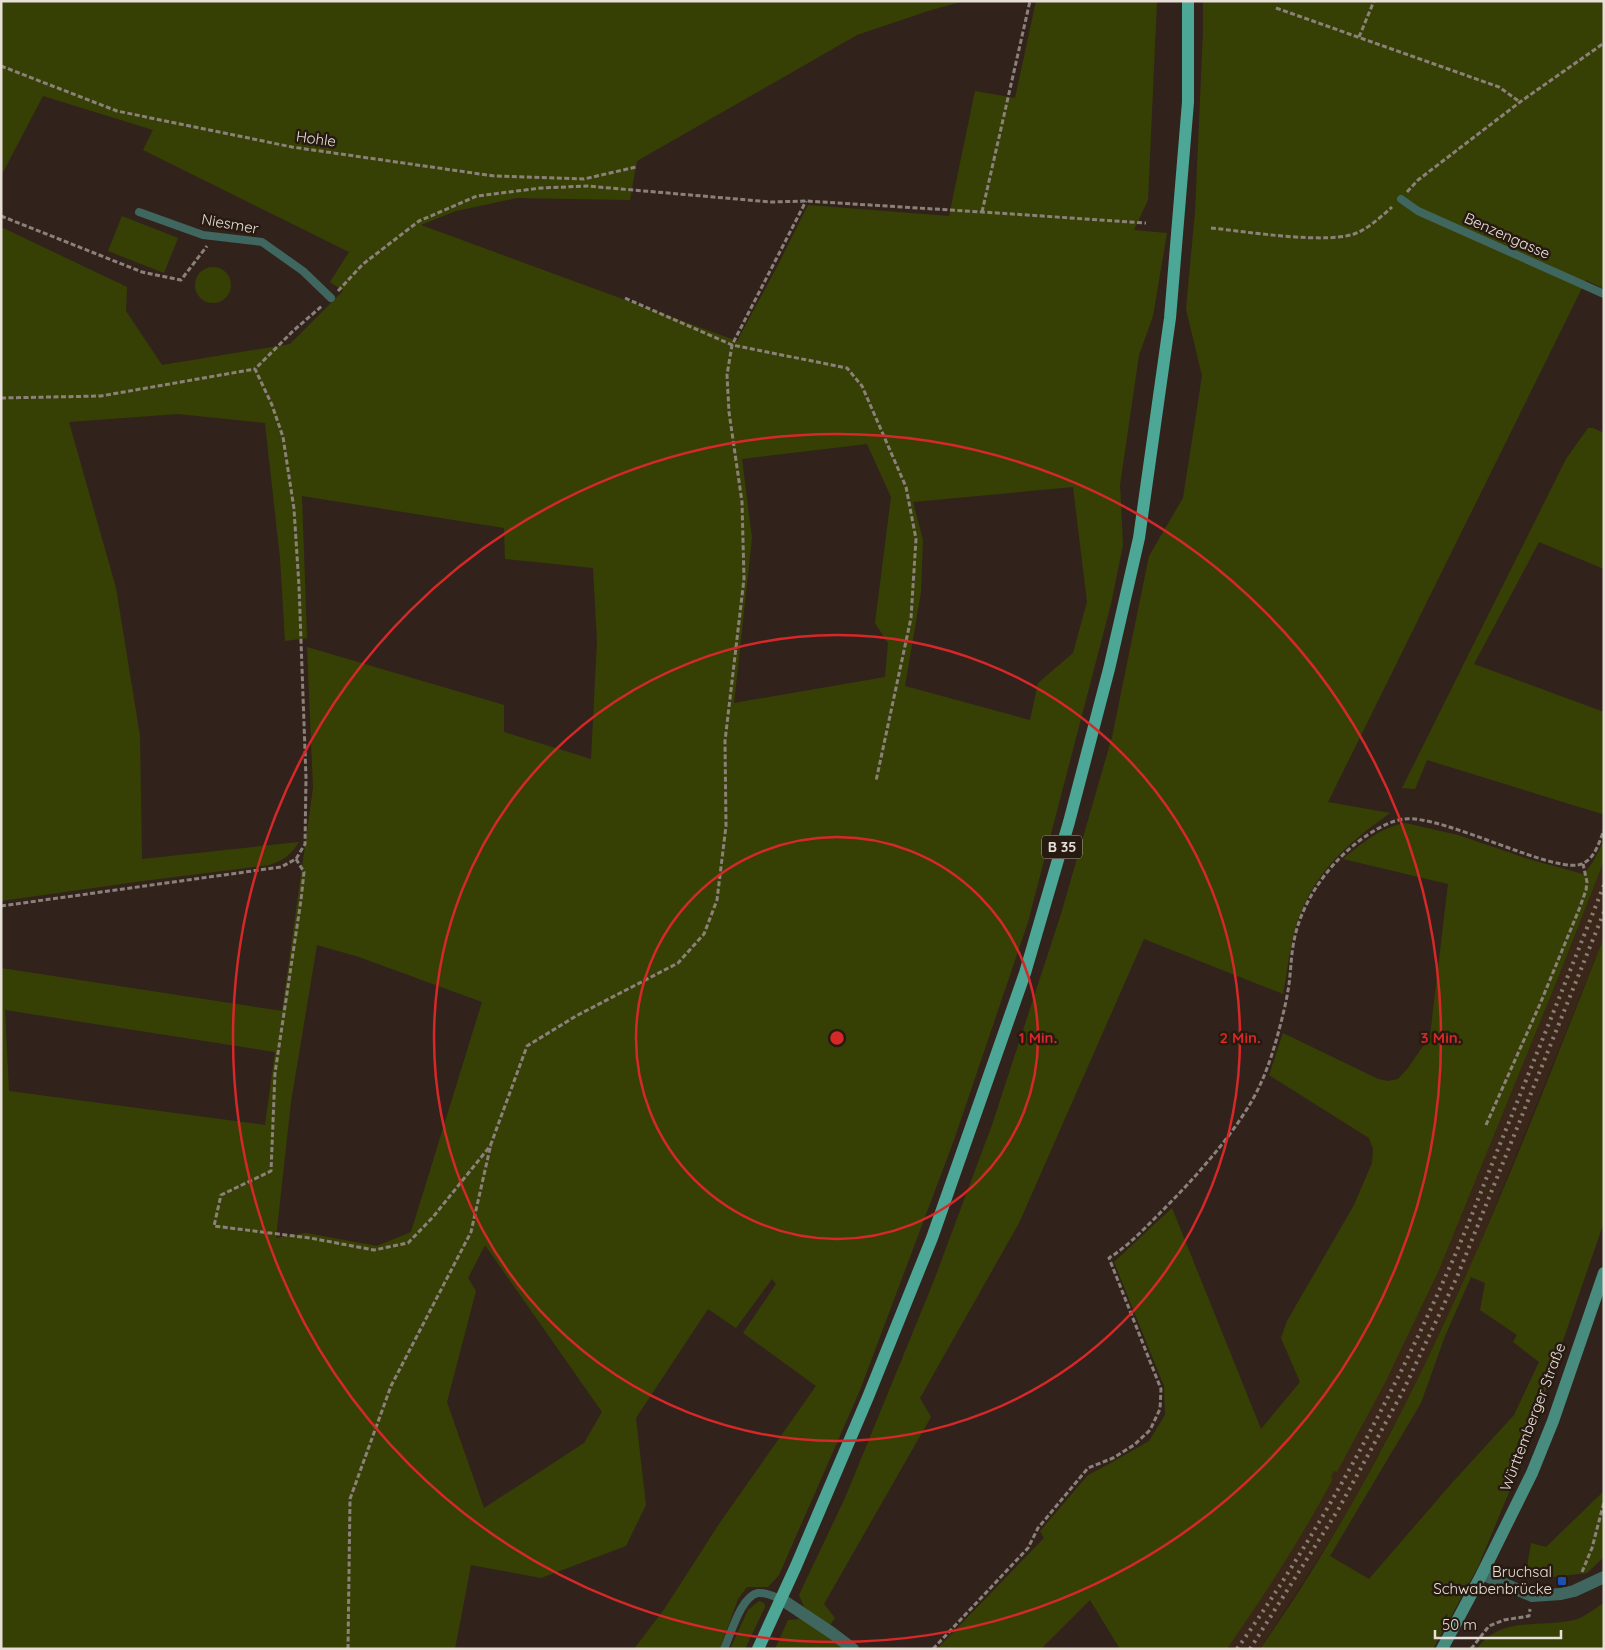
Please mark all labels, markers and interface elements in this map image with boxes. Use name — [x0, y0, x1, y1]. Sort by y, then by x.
street label: Hohle — [295, 126, 337, 151]
street label: Benzengasse — [1461, 208, 1553, 263]
street label: Niesmer — [200, 209, 260, 238]
road number: B 35 — [1042, 836, 1082, 859]
text: 1 Min. — [1019, 1028, 1057, 1047]
text: 2 Min. — [1219, 1028, 1261, 1047]
text: 3 Min. — [1421, 1028, 1461, 1047]
centre of rings — [828, 1029, 846, 1047]
street label: Württemberger Straße — [1495, 1340, 1570, 1494]
place label: Bruchsal Schwabenbrücke — [1433, 1562, 1552, 1598]
marker: Bruchsal Schwabenbrücke — [1556, 1575, 1568, 1587]
scale bar — [1435, 1608, 1561, 1640]
text: 50 m — [1442, 1615, 1477, 1634]

